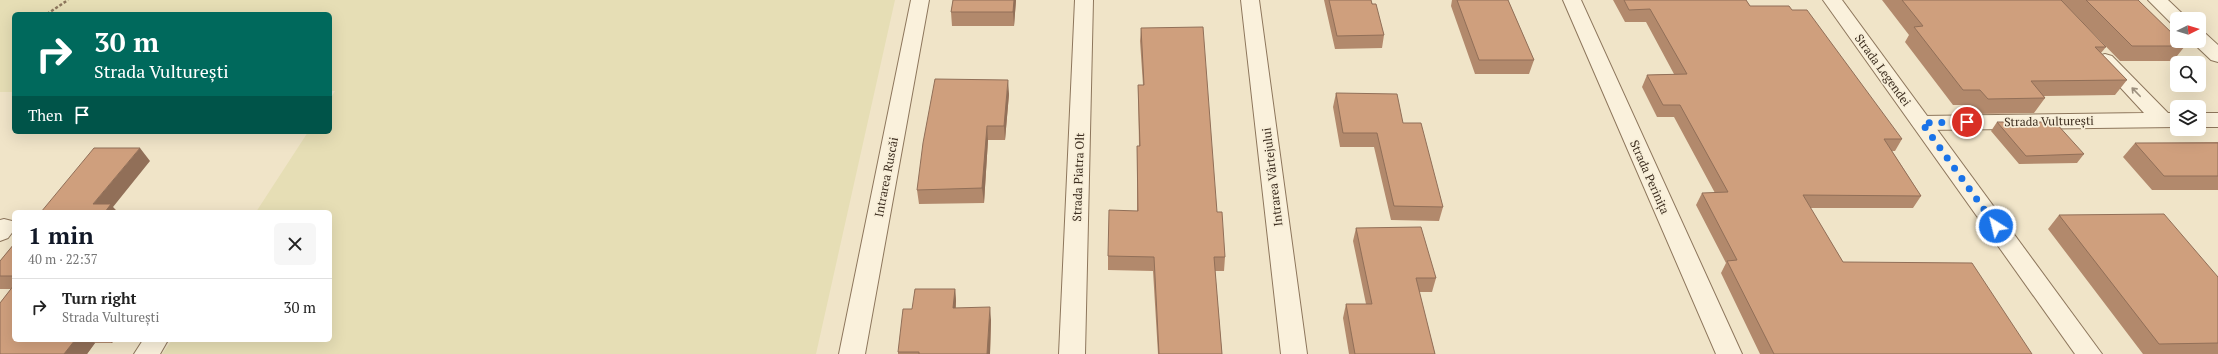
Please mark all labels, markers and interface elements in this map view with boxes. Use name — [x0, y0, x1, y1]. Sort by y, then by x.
north arrow — [2170, 12, 2206, 48]
map controls — [2170, 12, 2206, 136]
text: 30 m — [94, 23, 159, 60]
icon: right — [28, 28, 80, 80]
street label: Strada Legendei — [1852, 31, 1914, 109]
button: search — [2170, 56, 2206, 92]
text: Strada Vulturești — [94, 59, 229, 83]
one-way arrow — [2131, 87, 2140, 97]
button: layers — [2170, 100, 2206, 136]
icon: arrive — [71, 104, 93, 126]
text: Then — [28, 105, 63, 125]
pin — [1950, 105, 1984, 139]
icon: arrive — [1956, 111, 1978, 133]
street label: Strada Vulturești — [2004, 113, 2094, 130]
street label: Intrarea Vârtejului — [1258, 127, 1285, 227]
street label: Strada Piatra Olt — [1069, 132, 1087, 222]
street label: Intrarea Ruscăi — [871, 135, 901, 218]
street label: Strada Perinița — [1626, 138, 1673, 217]
position arrow — [1975, 205, 2017, 247]
text: 1 min — [28, 219, 94, 251]
button: close — [274, 223, 316, 265]
text: 40 m · 22:37 — [28, 250, 98, 268]
text: Turn right — [62, 288, 137, 308]
icon: right — [28, 296, 50, 318]
text: 30 m — [283, 297, 316, 317]
text: Strada Vulturești — [62, 308, 159, 326]

